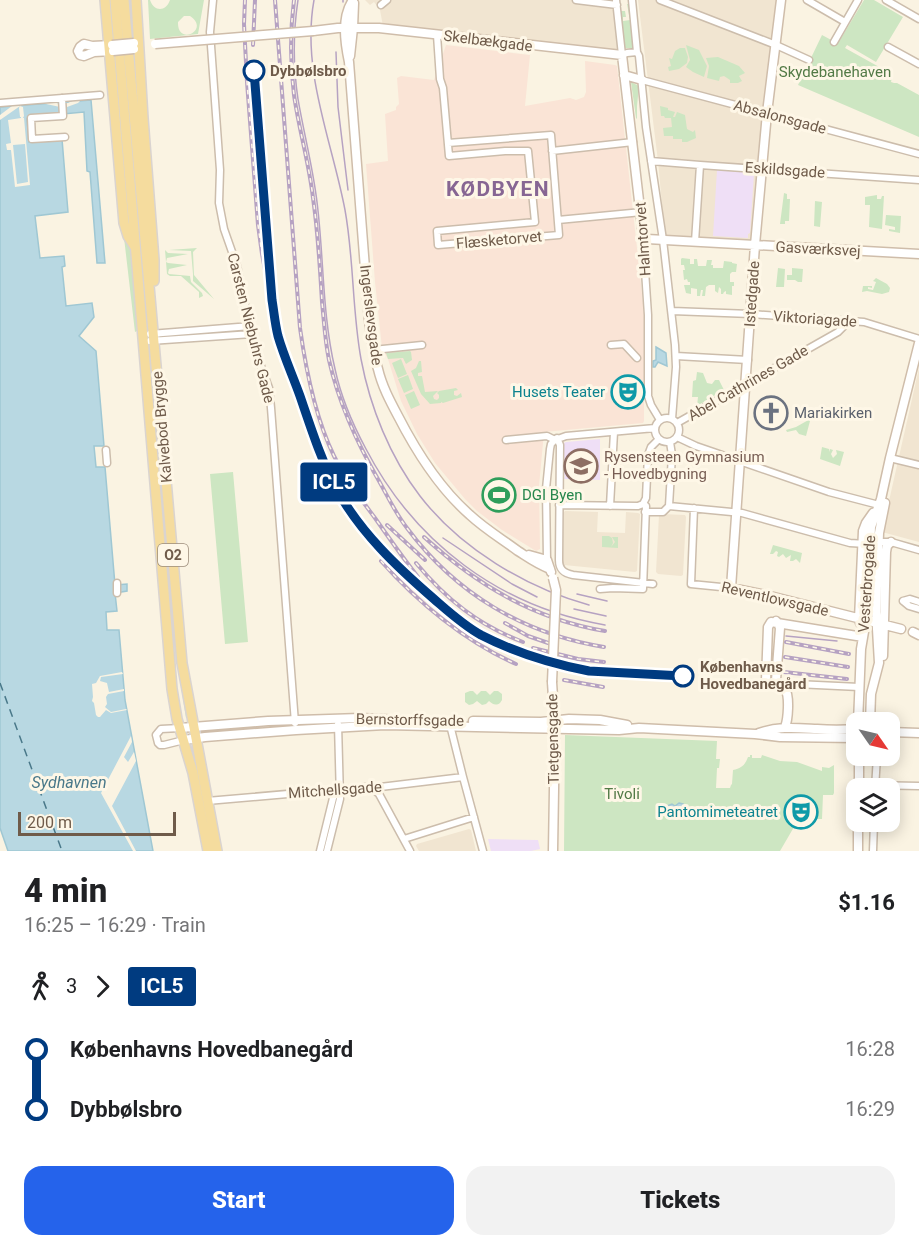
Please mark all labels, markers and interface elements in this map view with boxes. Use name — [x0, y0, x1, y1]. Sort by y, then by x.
street label: Skelbækgade — [442, 27, 534, 55]
marker: Dybbølsbro — [243, 60, 265, 82]
place label: Dybbølsbro — [270, 62, 346, 80]
park label: Skydebanehaven — [779, 63, 891, 81]
street label: Absalonsgade — [732, 96, 828, 138]
street label: Eskildsgade — [744, 158, 826, 182]
district label: KØDBYEN — [446, 177, 550, 201]
street label: Halmtorvet — [631, 201, 655, 277]
street label: Flæsketorvet — [455, 227, 543, 253]
street label: Gasværksvej — [775, 238, 861, 260]
street label: Carsten Niebuhrs Gade — [224, 251, 278, 405]
street label: Istedgade — [741, 260, 763, 328]
street label: Ingerslevsgade — [356, 264, 386, 366]
street label: Viktoriagade — [772, 307, 858, 331]
street label: Abel Cathrines Gade — [685, 341, 811, 425]
street label: Kalvebod Brygge — [148, 370, 176, 484]
theatre icon: Husets Teater — [610, 374, 646, 410]
place label: Husets Teater — [512, 383, 605, 401]
church icon: Mariakirken — [753, 395, 789, 431]
place label: Mariakirken — [794, 404, 872, 422]
school or university icon: Rysensteen Gymnasium - Hovedbygning — [563, 448, 599, 484]
place label: Rysensteen Gymnasium - Hovedbygning — [604, 448, 765, 483]
line badge: ICL5 — [292, 462, 376, 502]
text: ICL5 — [312, 470, 356, 494]
sports icon: DGI Byen — [481, 477, 517, 513]
place label: DGI Byen — [522, 486, 582, 504]
street label: Vesterbrogade — [855, 535, 879, 633]
road number: O2 — [158, 544, 188, 566]
street label: Reventlowsgade — [720, 578, 830, 620]
place label: Københavns Hovedbanegård — [700, 658, 806, 693]
marker: Københavns Hovedbanegård — [672, 665, 694, 687]
street label: Tietgensgade — [543, 693, 563, 785]
street label: Bernstorffsgade — [356, 710, 464, 730]
north arrow — [846, 712, 900, 766]
map controls — [846, 712, 900, 832]
water label: Sydhavnen — [32, 773, 106, 792]
street label: Mitchellsgade — [288, 778, 382, 802]
button: layers — [846, 778, 900, 832]
park label: Tivoli — [604, 785, 640, 803]
theatre icon: Pantomimeteatret — [783, 794, 819, 830]
place label: Pantomimeteatret — [657, 803, 778, 821]
scale bar — [18, 809, 176, 836]
text: 200 m — [27, 813, 72, 832]
text: 4 min — [24, 871, 107, 910]
text: $1.16 — [838, 890, 895, 915]
text: 16:25 – 16:29 · Train — [24, 913, 206, 937]
icon: walk — [24, 970, 57, 1003]
icon: forward — [86, 970, 119, 1003]
text: 3 — [66, 974, 77, 998]
text: ICL5 — [140, 974, 184, 998]
text: Københavns Hovedbanegård — [70, 1037, 353, 1062]
text: 16:28 — [845, 1037, 895, 1061]
text: Dybbølsbro — [70, 1097, 182, 1122]
text: 16:29 — [845, 1097, 895, 1121]
button: Start — [24, 1166, 454, 1235]
button: Tickets — [466, 1166, 895, 1235]

